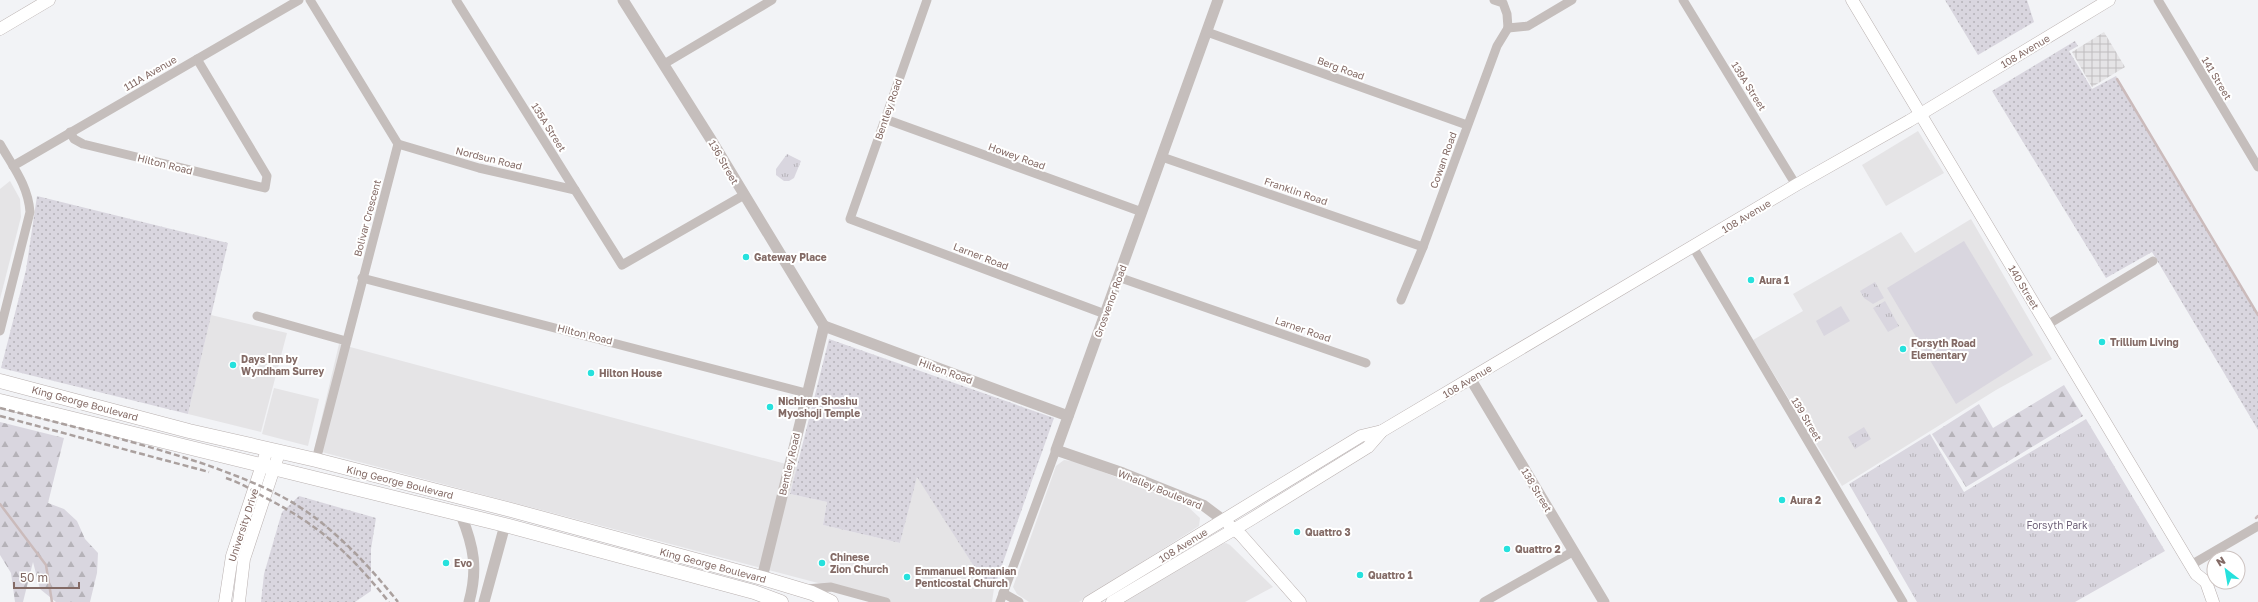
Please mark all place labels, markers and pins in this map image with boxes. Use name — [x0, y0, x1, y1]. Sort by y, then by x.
place label: Gateway Place — [754, 251, 827, 263]
marker: Gateway Place — [741, 252, 751, 262]
place label: Aura 1 — [1759, 274, 1789, 286]
marker: Aura 1 — [1746, 275, 1756, 285]
place label: Trillium Living — [2110, 336, 2179, 348]
place label: Forsyth Road Elementary — [1911, 337, 1976, 361]
marker: Trillium Living — [2097, 337, 2107, 347]
marker: Forsyth Road Elementary — [1898, 344, 1908, 354]
place label: Days Inn by Wyndham Surrey — [241, 353, 324, 377]
marker: Days Inn by Wyndham Surrey — [228, 360, 238, 370]
place label: Hilton House — [599, 367, 662, 379]
marker: Hilton House — [586, 368, 596, 378]
place label: Nichiren Shoshu Myoshoji Temple — [778, 395, 860, 419]
marker: Nichiren Shoshu Myoshoji Temple — [765, 402, 775, 412]
place label: Aura 2 — [1790, 494, 1821, 506]
marker: Aura 2 — [1777, 495, 1787, 505]
place label: Quattro 3 — [1305, 526, 1351, 538]
marker: Quattro 3 — [1292, 527, 1302, 537]
place label: Quattro 2 — [1515, 543, 1561, 555]
marker: Quattro 2 — [1502, 544, 1512, 554]
place label: Chinese Zion Church — [830, 551, 888, 575]
place label: Evo — [454, 557, 472, 569]
marker: Evo — [441, 558, 451, 568]
marker: Chinese Zion Church — [817, 558, 827, 568]
place label: Emmanuel Romanian Penticostal Church — [915, 565, 1016, 589]
place label: Quattro 1 — [1368, 569, 1413, 581]
marker: Quattro 1 — [1355, 570, 1365, 580]
marker: Emmanuel Romanian Penticostal Church — [902, 572, 912, 582]

